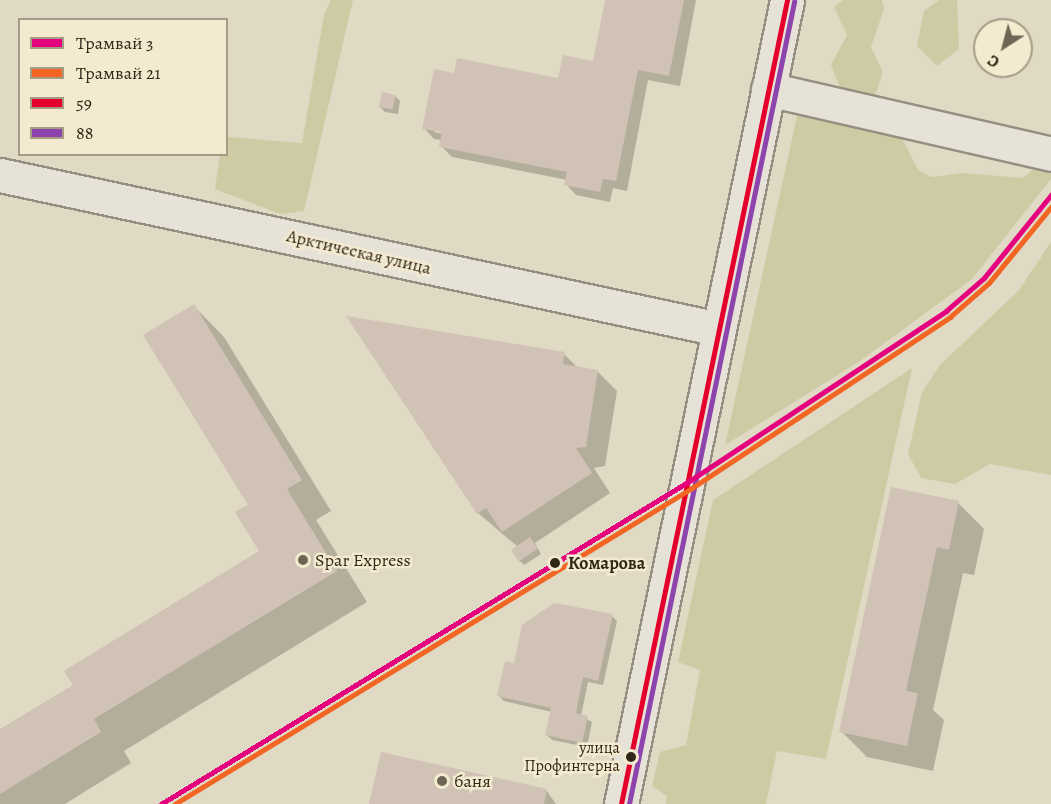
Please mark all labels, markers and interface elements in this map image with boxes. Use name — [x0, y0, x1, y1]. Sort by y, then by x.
legend — [18, 18, 228, 156]
north arrow — [973, 18, 1033, 78]
text: Трамвай 3 — [76, 31, 154, 55]
text: С — [983, 49, 1004, 73]
text: Трамвай 21 — [76, 61, 161, 85]
text: 59 — [76, 91, 92, 115]
text: 88 — [76, 121, 93, 145]
street label: Арктическая улица — [285, 225, 433, 279]
place label: Spar Express — [315, 549, 411, 571]
place label: Комарова — [568, 552, 645, 574]
marker: Spar Express — [296, 553, 310, 567]
marker: Комарова — [546, 554, 564, 572]
place label: улица Профинтерна — [524, 738, 620, 776]
marker: улица Профинтерна — [625, 751, 637, 763]
place label: баня — [454, 770, 491, 792]
marker: баня — [435, 774, 449, 788]

